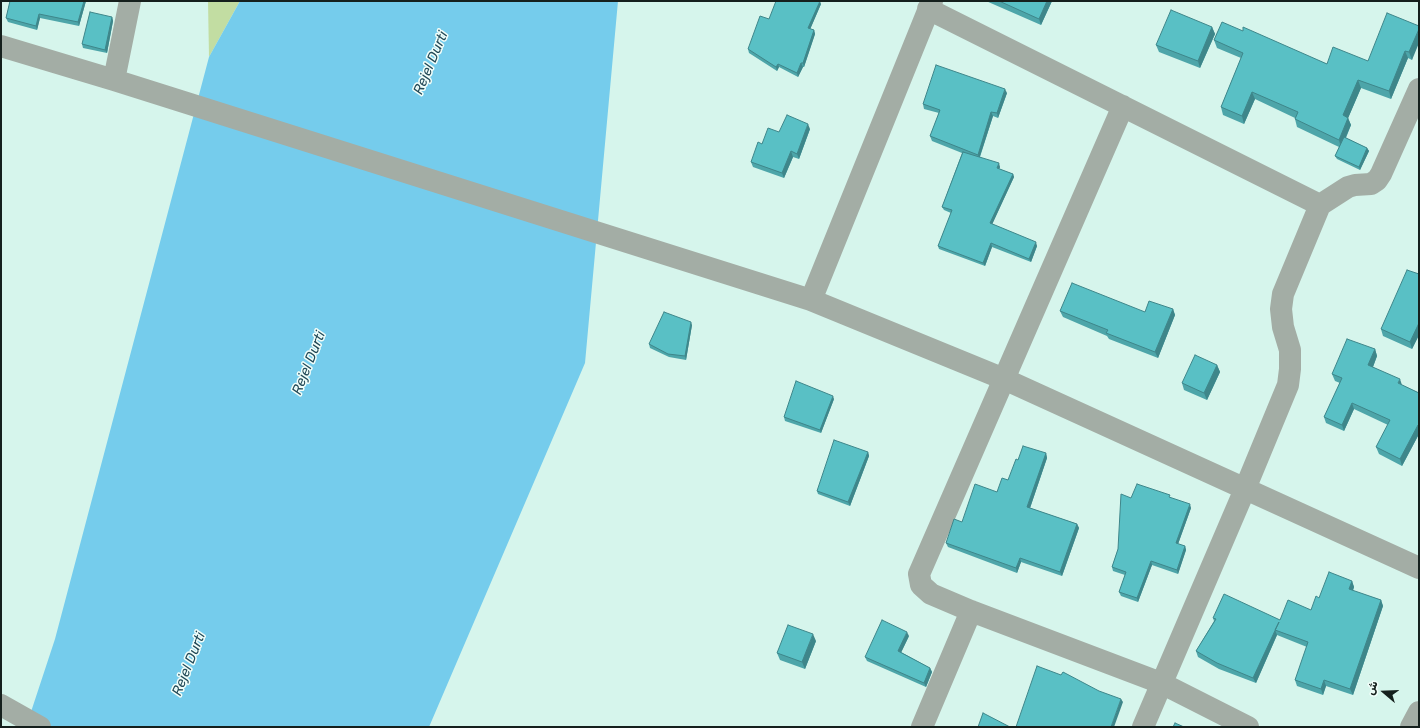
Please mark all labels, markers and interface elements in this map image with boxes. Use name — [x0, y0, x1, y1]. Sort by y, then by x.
water label: Rejel Durti — [410, 29, 452, 97]
water label: Rejel Durti — [289, 329, 329, 397]
water label: Rejel Durti — [169, 630, 209, 698]
north arrow — [1364, 672, 1404, 712]
text: ش — [1364, 679, 1381, 697]

